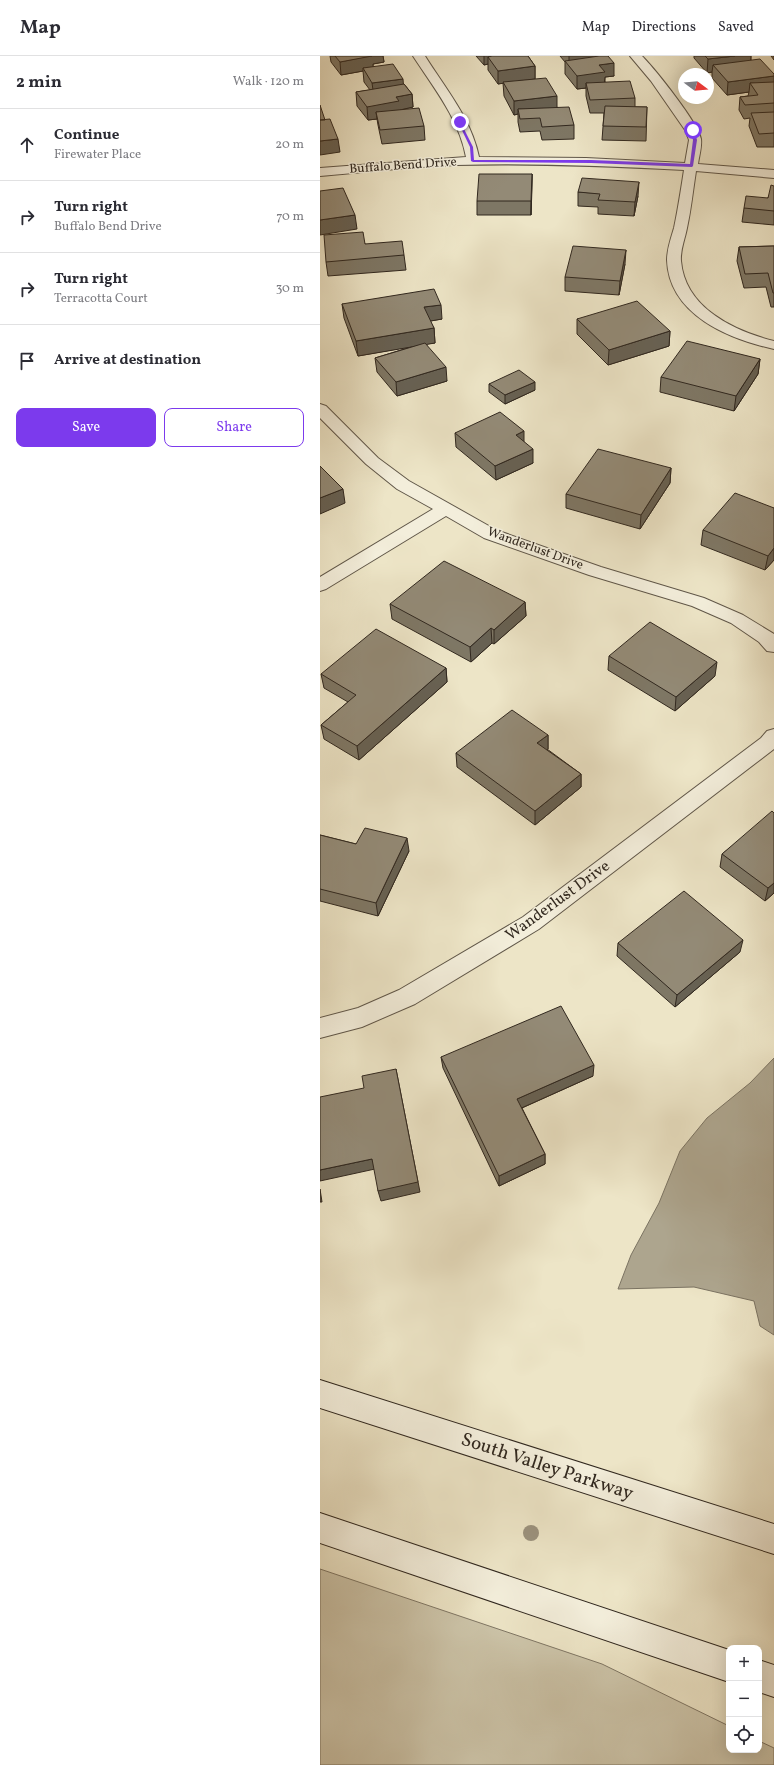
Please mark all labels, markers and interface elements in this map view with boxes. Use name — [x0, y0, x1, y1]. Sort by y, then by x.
text: Map — [20, 15, 61, 41]
text: Map — [582, 18, 610, 37]
text: Directions — [632, 18, 696, 37]
text: Saved — [718, 18, 754, 37]
north arrow — [678, 68, 714, 104]
text: 2 min — [16, 71, 62, 94]
text: Walk · 120 m — [233, 73, 304, 91]
route end — [451, 113, 469, 131]
route start — [684, 121, 702, 139]
text: Continue — [54, 125, 119, 146]
icon: ahead — [16, 134, 38, 156]
text: 20 m — [275, 136, 304, 154]
text: Firewater Place — [54, 146, 141, 164]
street label: Buffalo Bend Drive — [349, 153, 457, 179]
text: Turn right — [54, 197, 128, 218]
icon: right — [16, 206, 38, 228]
text: 70 m — [276, 208, 304, 226]
text: Buffalo Bend Drive — [54, 218, 162, 236]
text: Turn right — [54, 269, 128, 290]
icon: right — [16, 278, 38, 300]
text: 30 m — [276, 280, 304, 298]
text: Terracotta Court — [54, 290, 148, 308]
icon: arrive — [16, 350, 38, 372]
text: Arrive at destination — [54, 350, 201, 371]
button: Save — [16, 408, 156, 447]
button: Share — [164, 408, 304, 447]
street label: Wanderlust Drive — [484, 523, 586, 575]
street label: Wanderlust Drive — [501, 856, 615, 946]
street label: South Valley Parkway — [458, 1427, 636, 1507]
map controls — [726, 1645, 762, 1753]
button: + — [726, 1645, 762, 1681]
button: − — [726, 1681, 762, 1717]
button: locate — [726, 1717, 762, 1753]

